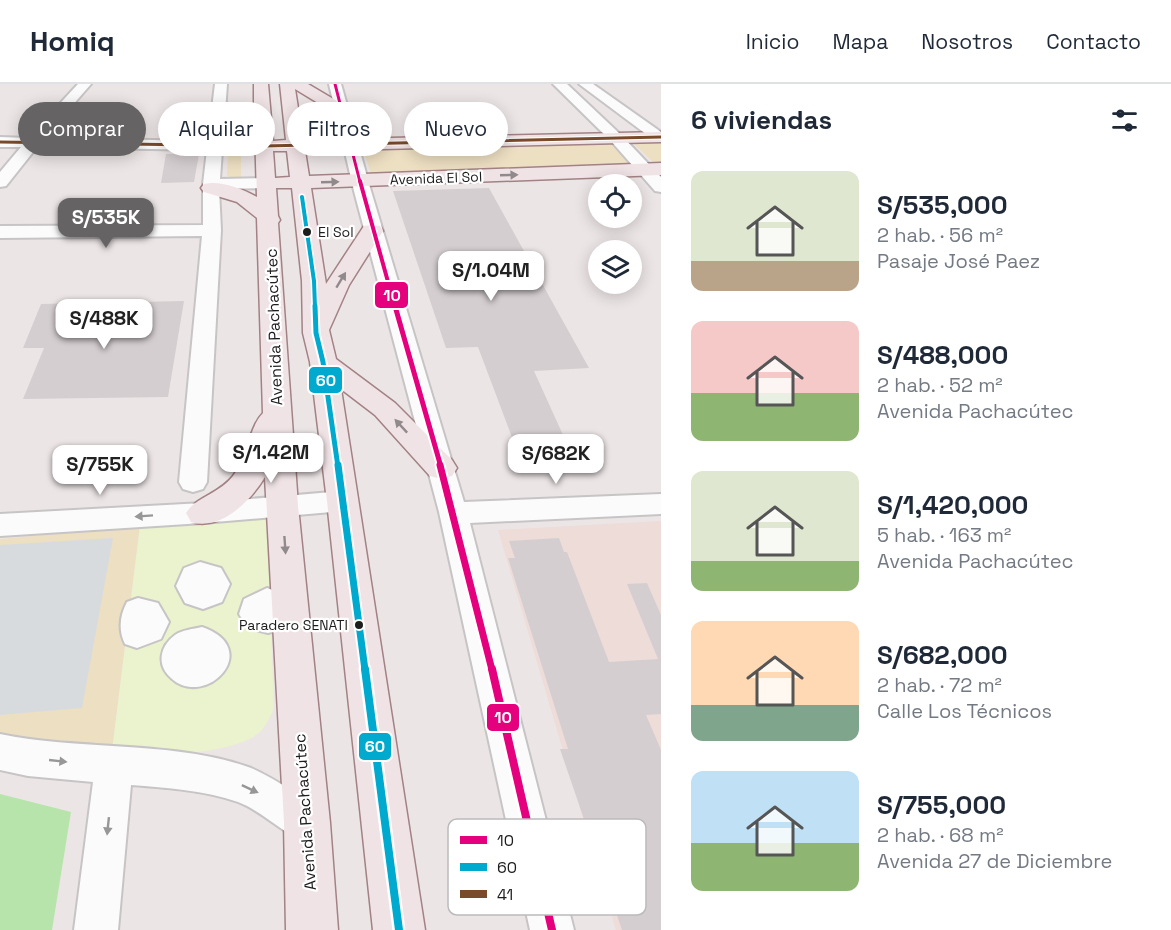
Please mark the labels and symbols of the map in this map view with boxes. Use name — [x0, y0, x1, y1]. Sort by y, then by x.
street label: Avenida El Sol — [390, 167, 482, 189]
one-way arrow — [499, 171, 518, 180]
one-way arrow — [321, 177, 340, 187]
pin: S/535K — [57, 198, 155, 249]
place label: El Sol — [318, 223, 354, 241]
marker: El Sol — [301, 226, 313, 238]
street label: Avenida Pachacútec — [261, 248, 287, 406]
pin: S/1.04M — [436, 251, 546, 302]
one-way arrow — [335, 272, 346, 288]
line badge: 10 — [374, 281, 409, 309]
text: 10 — [383, 285, 401, 306]
pin: S/488K — [55, 299, 153, 350]
line badge: 60 — [308, 366, 343, 394]
text: 60 — [316, 370, 336, 391]
one-way arrow — [394, 419, 408, 433]
pin: S/1.42M — [216, 433, 326, 484]
pin: S/682K — [507, 434, 605, 485]
pin: S/755K — [51, 445, 149, 496]
one-way arrow — [135, 512, 154, 521]
one-way arrow — [281, 535, 290, 554]
place label: Paradero SENATI — [239, 616, 348, 634]
marker: Paradero SENATI — [353, 619, 365, 631]
line badge: 10 — [486, 703, 520, 732]
text: 10 — [494, 707, 512, 728]
line badge: 60 — [358, 732, 392, 761]
street label: Avenida Pachacútec — [289, 733, 321, 891]
text: 60 — [365, 736, 385, 757]
one-way arrow — [48, 757, 67, 766]
one-way arrow — [241, 784, 258, 793]
one-way arrow — [103, 816, 112, 835]
legend — [448, 819, 646, 915]
text: 10 — [497, 830, 514, 851]
text: 60 — [497, 857, 517, 878]
text: 41 — [497, 884, 513, 905]

